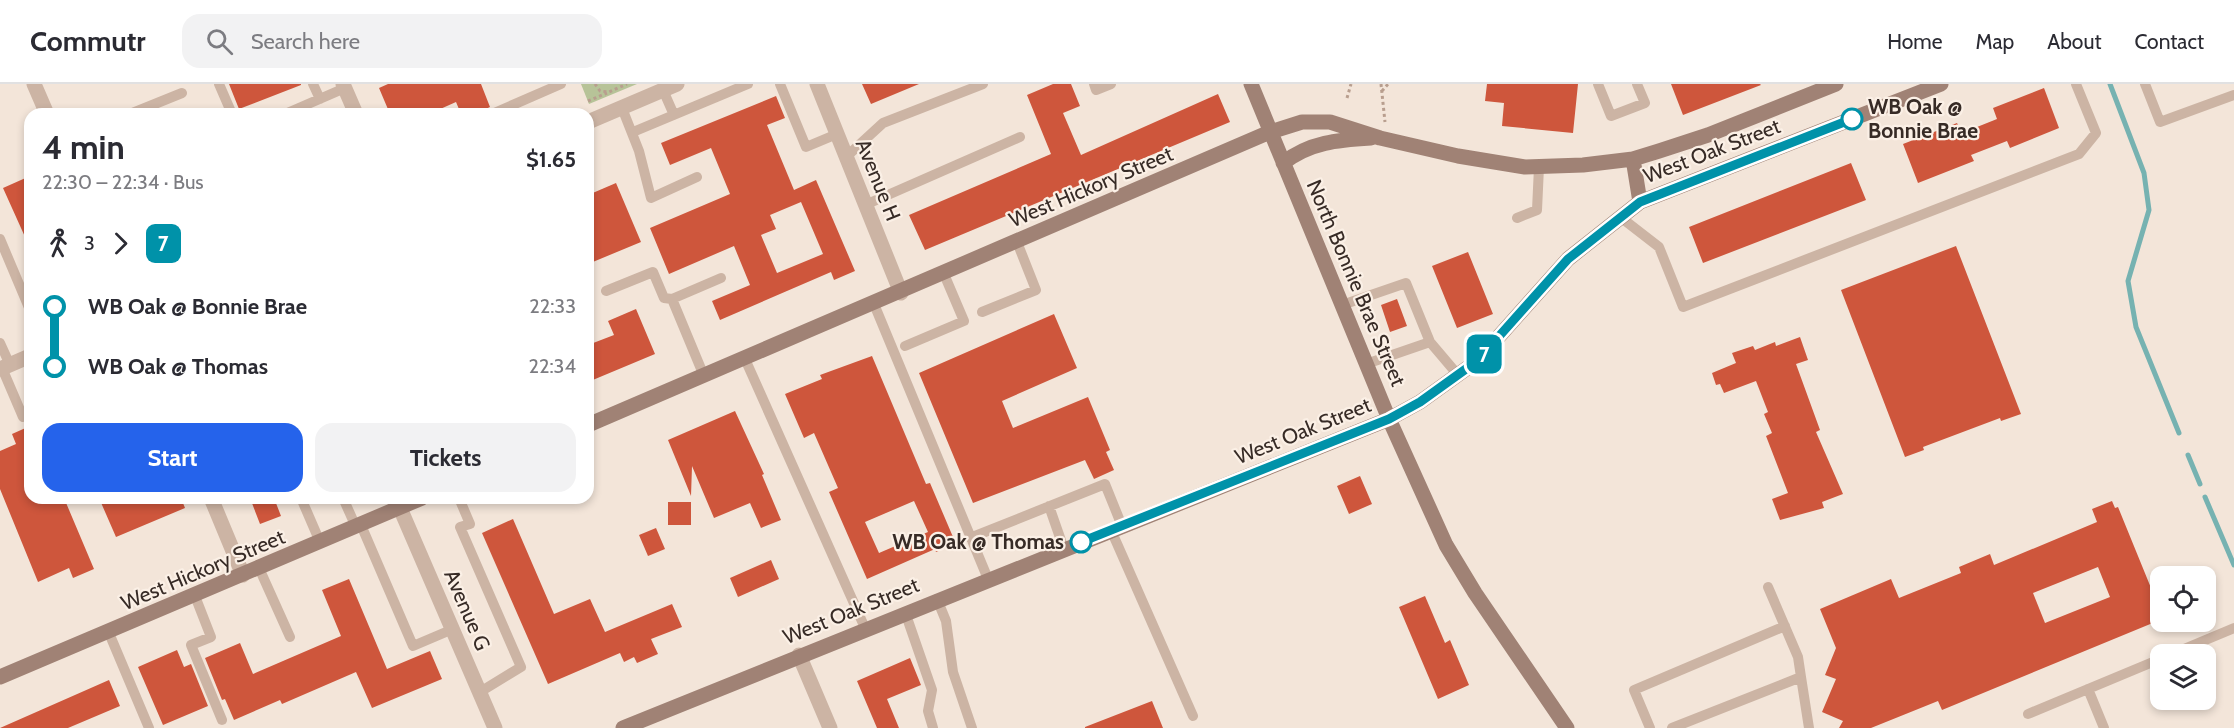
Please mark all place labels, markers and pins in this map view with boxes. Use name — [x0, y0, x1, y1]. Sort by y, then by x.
place label: WB Oak @ Bonnie Brae — [1868, 94, 1978, 143]
marker: WB Oak @ Bonnie Brae — [1841, 108, 1863, 130]
place label: WB Oak @ Thomas — [892, 529, 1064, 554]
marker: WB Oak @ Thomas — [1070, 531, 1092, 553]

